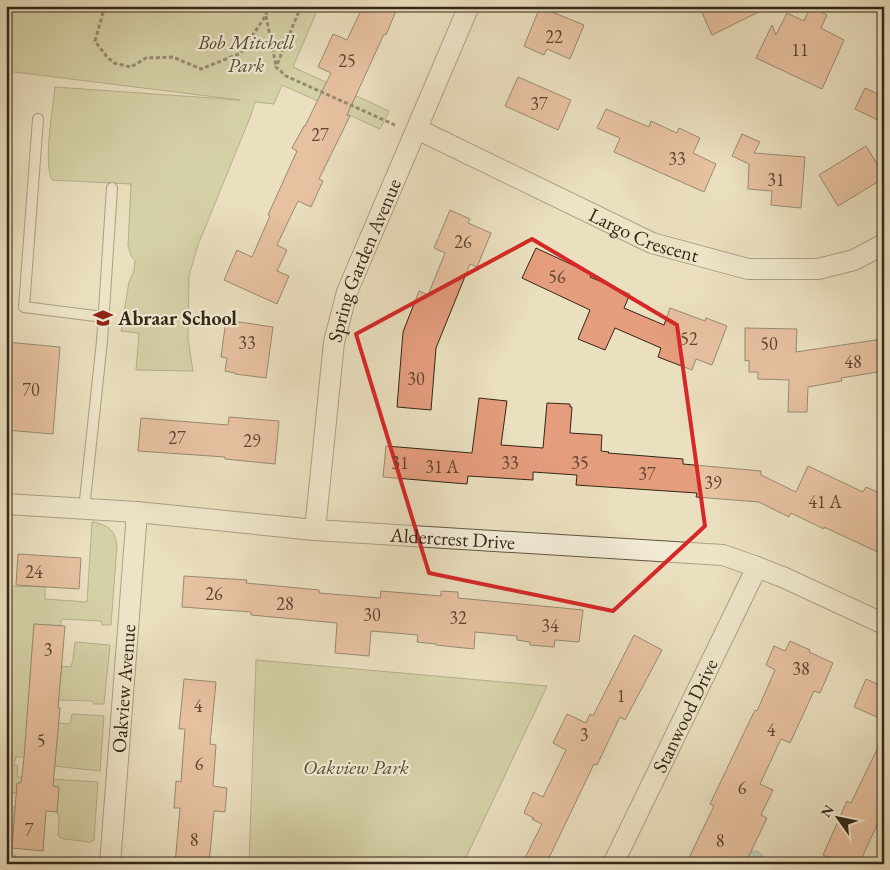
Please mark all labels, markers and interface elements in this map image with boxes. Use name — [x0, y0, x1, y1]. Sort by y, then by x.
house number: 22 — [545, 25, 563, 48]
park label: Bob Mitchell Park — [197, 29, 295, 78]
house number: 11 — [791, 38, 809, 61]
house number: 25 — [338, 49, 356, 72]
house number: 37 — [530, 92, 548, 115]
house number: 27 — [311, 123, 329, 146]
house number: 33 — [668, 147, 686, 170]
house number: 31 — [767, 168, 785, 191]
street label: Spring Garden Avenue — [321, 174, 407, 345]
street label: Largo Crescent — [585, 201, 703, 268]
house number: 26 — [454, 230, 472, 253]
house number: 56 — [548, 265, 566, 288]
place label: Abraar School — [117, 305, 237, 331]
school or university icon: Abraar School — [92, 307, 114, 329]
house number: 52 — [680, 327, 698, 350]
house number: 33 — [238, 331, 256, 354]
house number: 50 — [760, 332, 778, 355]
house number: 48 — [844, 350, 862, 373]
house number: 30 — [407, 367, 425, 390]
house number: 70 — [22, 378, 40, 401]
house number: 27 — [168, 426, 186, 449]
house number: 29 — [243, 429, 261, 452]
house number: 31 — [391, 451, 409, 474]
house number: 33 — [501, 451, 519, 474]
house number: 35 — [571, 451, 589, 474]
house number: 31 A — [425, 455, 459, 478]
house number: 37 — [638, 462, 656, 485]
house number: 39 — [704, 471, 722, 494]
house number: 41 A — [808, 490, 842, 513]
street label: Aldercrest Drive — [388, 522, 516, 555]
house number: 24 — [25, 560, 43, 583]
house number: 26 — [205, 582, 223, 605]
house number: 28 — [276, 592, 294, 615]
house number: 30 — [363, 603, 381, 626]
house number: 32 — [449, 606, 467, 629]
house number: 34 — [541, 614, 559, 637]
street label: Oakview Avenue — [106, 623, 141, 754]
house number: 3 — [44, 638, 52, 661]
street label: Stanwood Drive — [646, 654, 724, 777]
house number: 38 — [792, 657, 810, 680]
house number: 1 — [617, 684, 625, 707]
house number: 4 — [194, 694, 203, 717]
house number: 4 — [767, 718, 776, 741]
house number: 3 — [580, 723, 588, 746]
house number: 5 — [37, 729, 45, 752]
house number: 6 — [195, 752, 204, 775]
park label: Oakview Park — [303, 754, 409, 780]
house number: 6 — [738, 776, 747, 799]
north arrow — [812, 792, 862, 842]
text: N — [816, 801, 838, 821]
house number: 7 — [25, 818, 34, 841]
house number: 8 — [190, 828, 198, 851]
house number: 8 — [716, 829, 724, 852]

